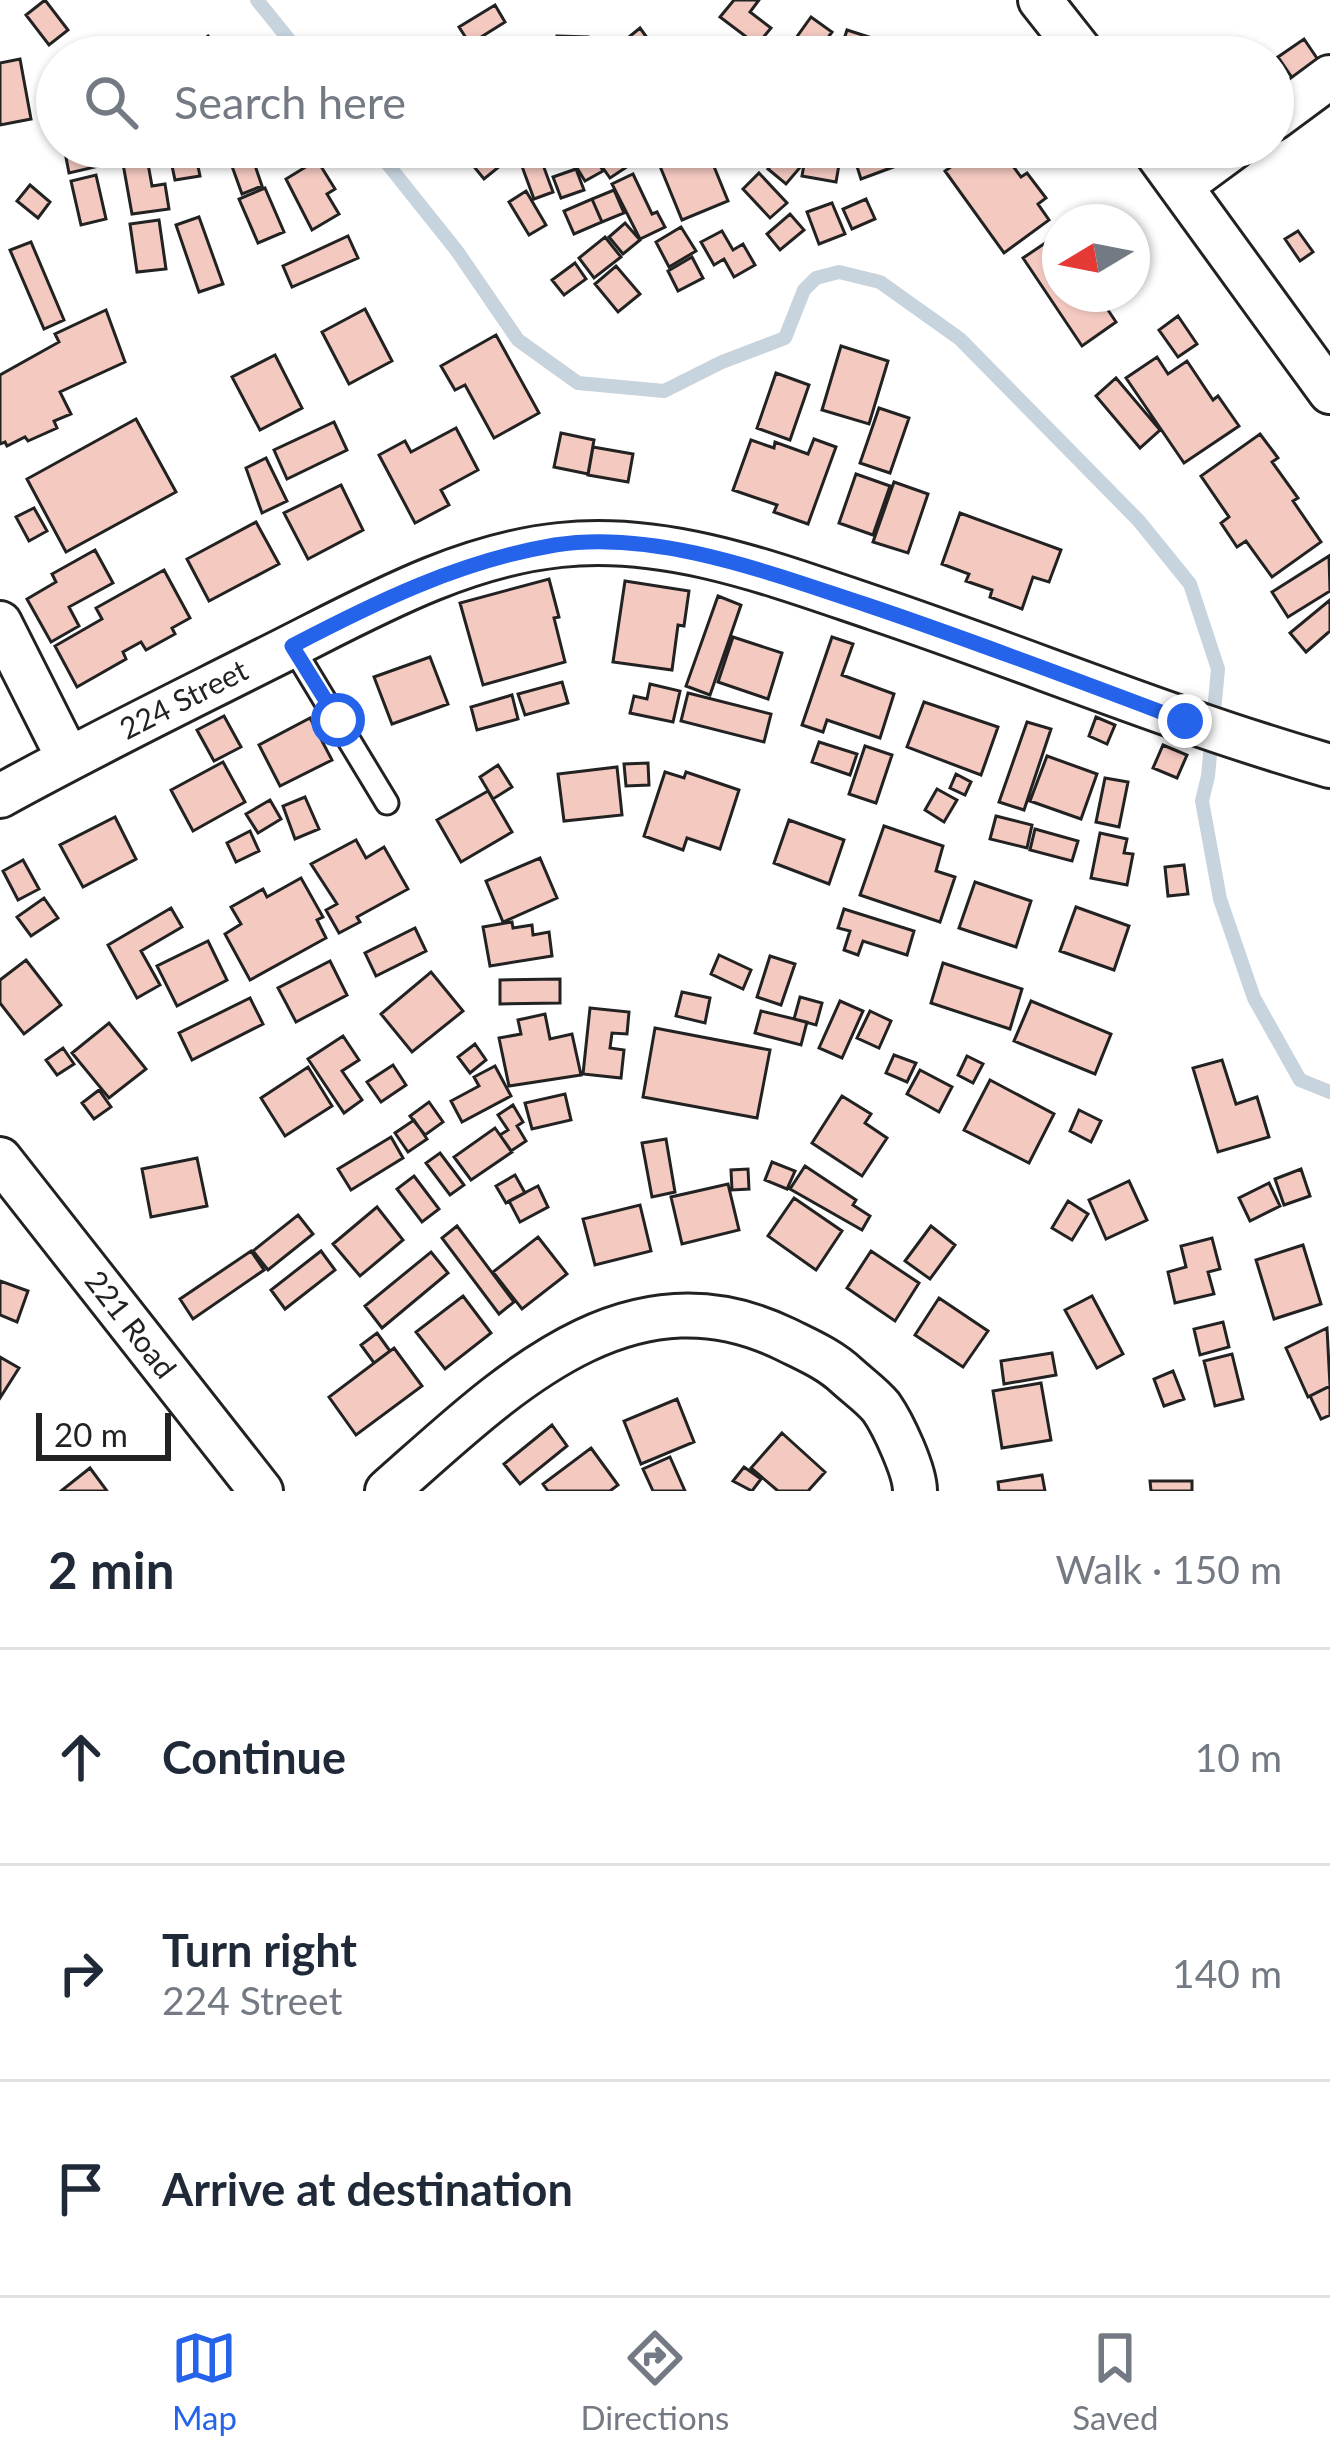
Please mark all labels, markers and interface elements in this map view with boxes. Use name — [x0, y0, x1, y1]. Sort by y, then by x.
search box — [36, 36, 1294, 168]
icon: search — [78, 69, 144, 135]
text: Search here — [174, 75, 406, 129]
north arrow — [1042, 204, 1150, 312]
street label: 224 Street — [113, 651, 253, 746]
route start — [311, 693, 365, 747]
route end — [1158, 694, 1212, 748]
street label: 221 Road — [78, 1263, 185, 1385]
scale bar — [36, 1407, 171, 1460]
text: 20 m — [54, 1414, 128, 1454]
text: 2 min — [48, 1539, 174, 1600]
text: Walk · 150 m — [1055, 1546, 1282, 1592]
icon: ahead — [48, 1724, 114, 1790]
text: Continue — [162, 1730, 346, 1784]
text: 10 m — [1195, 1734, 1282, 1780]
text: Turn right — [162, 1923, 357, 1977]
icon: right — [48, 1940, 114, 2006]
text: 140 m — [1172, 1950, 1282, 1996]
text: 224 Street — [162, 1977, 343, 2023]
icon: arrive — [48, 2156, 114, 2222]
text: Arrive at destination — [162, 2162, 573, 2216]
tab: Map — [171, 2325, 237, 2437]
tab: Directions — [580, 2325, 729, 2437]
tab: Saved — [1072, 2325, 1159, 2437]

